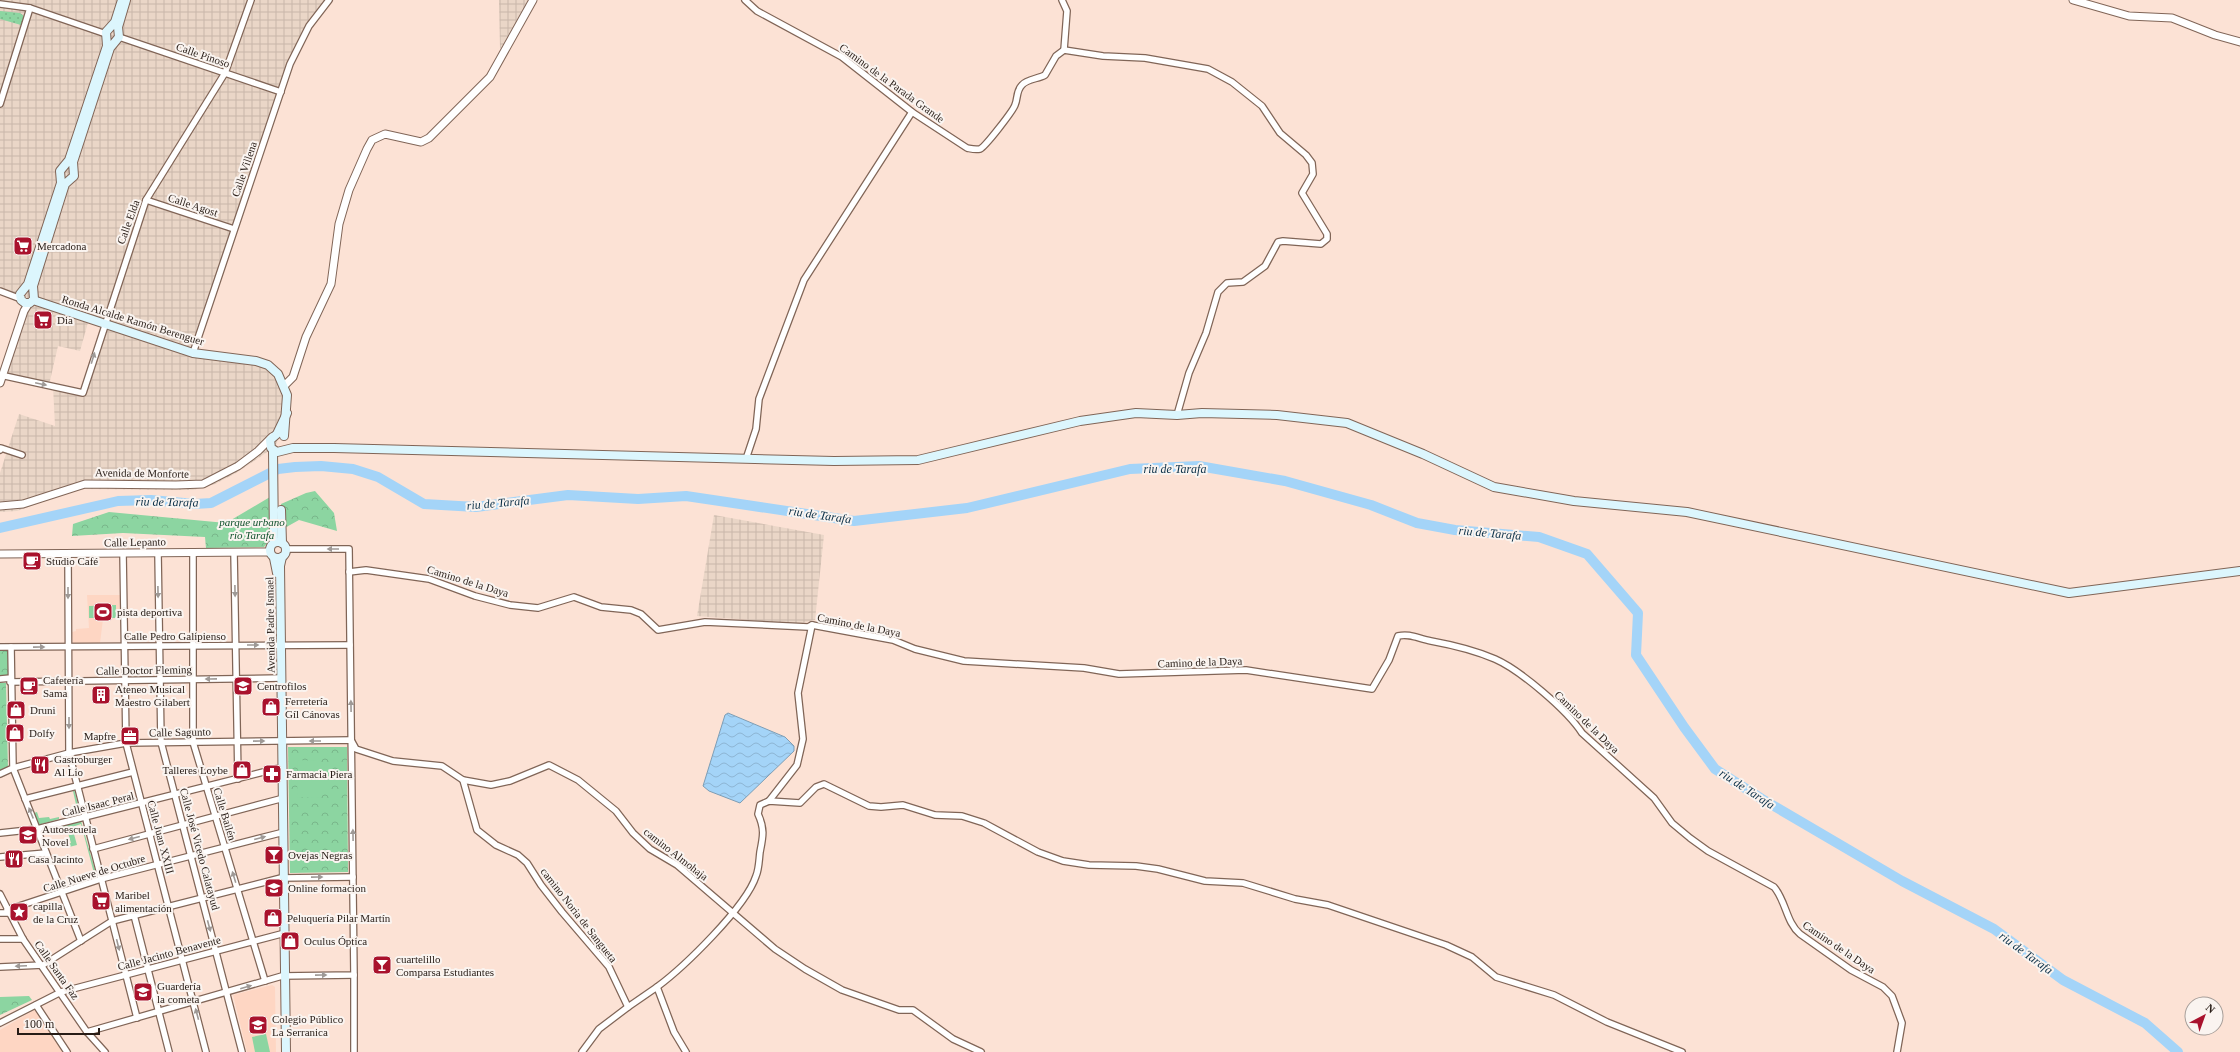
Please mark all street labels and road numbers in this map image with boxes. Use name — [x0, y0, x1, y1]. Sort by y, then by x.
street label: Calle Pinoso — [175, 40, 232, 70]
street label: Camino de la Parada Grande — [837, 41, 947, 125]
street label: Calle Villena — [229, 140, 259, 198]
street label: Calle Agost — [167, 191, 219, 219]
street label: Calle Elda — [114, 198, 142, 246]
street label: Ronda Alcalde Ramón Berenguer — [60, 293, 206, 347]
street label: Avenida de Monforte — [95, 466, 189, 480]
street label: Calle Lepanto — [104, 535, 167, 549]
street label: Camino de la Daya — [426, 563, 510, 599]
street label: Avenida Padre Ismael — [263, 577, 277, 673]
street label: Camino de la Daya — [816, 611, 902, 639]
street label: Calle Pedro Galipienso — [124, 630, 227, 642]
street label: Camino de la Daya — [1158, 655, 1243, 669]
street label: Calle Doctor Fleming — [96, 663, 193, 677]
street label: Camino de la Daya — [1552, 688, 1622, 756]
street label: Calle Sagunto — [149, 725, 212, 739]
street label: Calle Bailén — [211, 786, 239, 842]
street label: Calle José Vicedo Calatayud — [178, 787, 222, 912]
street label: Calle Isaac Peral — [61, 789, 135, 819]
street label: Calle Juan XXIII — [145, 799, 177, 875]
street label: camino Almohaja — [642, 825, 710, 883]
street label: Calle Nueve de Octubre — [42, 852, 147, 894]
street label: camino Noria de Sangueta — [538, 865, 620, 965]
street label: Camino de la Daya — [1801, 918, 1878, 976]
street label: Calle Jacinto Benavente — [116, 933, 222, 973]
street label: Calle Santa Faz — [32, 938, 82, 1002]

